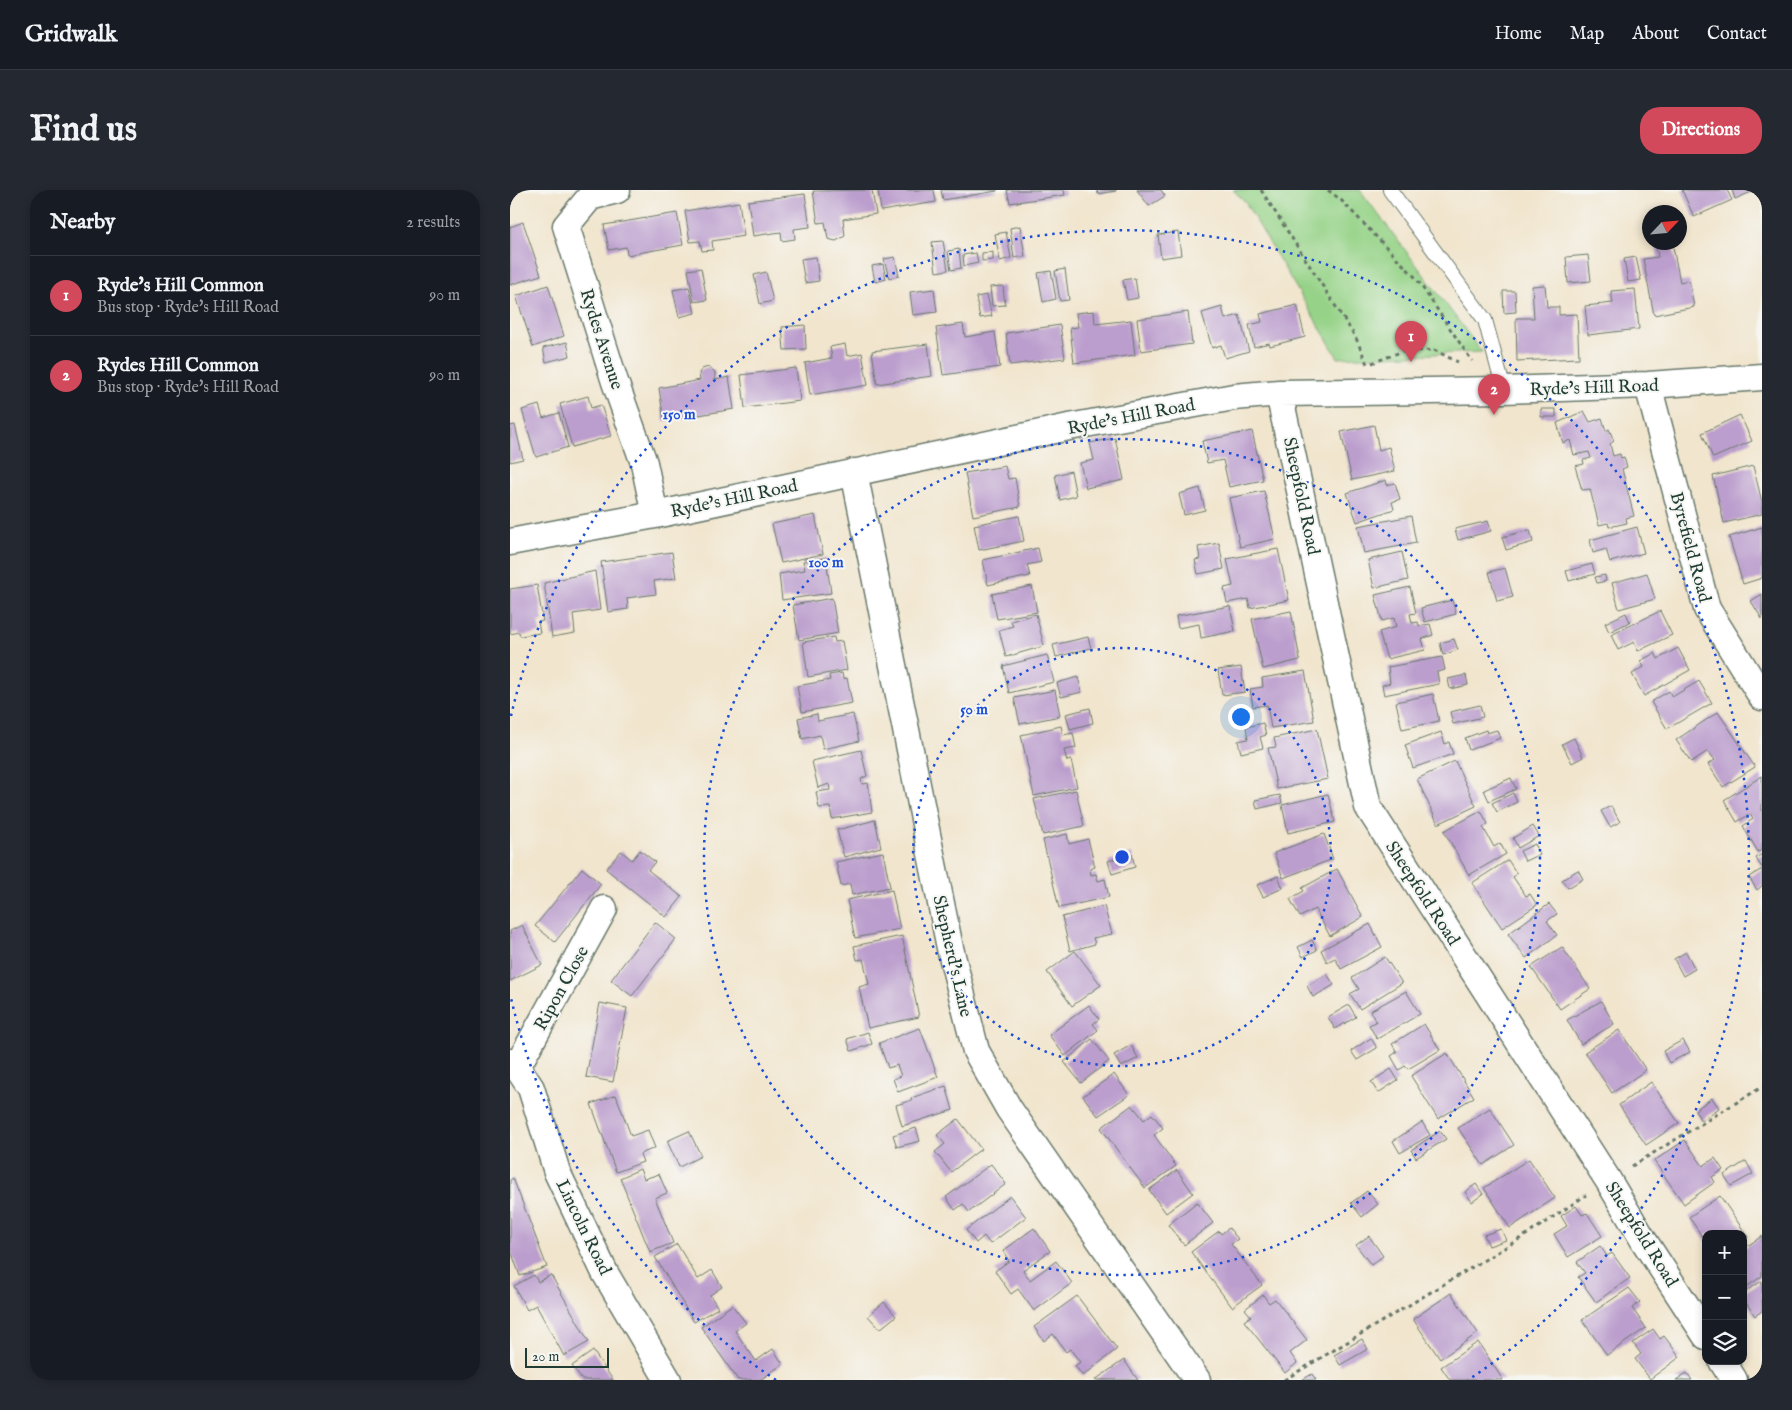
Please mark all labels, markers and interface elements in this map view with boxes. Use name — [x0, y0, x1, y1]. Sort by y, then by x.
text: Gridwalk — [25, 19, 117, 50]
text: Home — [1495, 23, 1542, 46]
text: Map — [1570, 23, 1604, 46]
text: About — [1632, 23, 1679, 46]
text: Contact — [1707, 23, 1767, 46]
button: Directions — [1640, 107, 1762, 154]
text: Find us — [30, 108, 137, 153]
north arrow — [1642, 205, 1687, 250]
text: Nearby — [50, 209, 115, 236]
text: 2 results — [406, 213, 460, 233]
text: Ryde's Hill Common — [97, 274, 264, 298]
text: 1 — [63, 286, 69, 306]
text: 90 m — [429, 286, 460, 306]
street label: Rydes Avenue — [573, 286, 628, 393]
text: Bus stop · Ryde's Hill Road — [97, 298, 279, 318]
pin: 1 — [1395, 321, 1427, 362]
text: Rydes Hill Common — [97, 354, 259, 378]
text: 2 — [62, 366, 70, 386]
text: 90 m — [429, 366, 460, 386]
pin: 2 — [1478, 374, 1510, 415]
street label: Ryde's Hill Road — [1529, 375, 1659, 402]
text: Bus stop · Ryde's Hill Road — [97, 378, 279, 398]
street label: Ryde's Hill Road — [1066, 394, 1197, 441]
text: 150 m — [662, 405, 696, 424]
street label: Sheepfold Road — [1277, 435, 1324, 558]
street label: Ryde's Hill Road — [669, 475, 800, 524]
street label: Byrefield Road — [1664, 490, 1715, 606]
text: 100 m — [808, 553, 844, 572]
text: 50 m — [960, 700, 988, 719]
your location — [1228, 704, 1254, 730]
street label: Sheepfold Road — [1379, 837, 1464, 951]
centre of rings — [1113, 848, 1131, 866]
street label: Shepherd's Lane — [926, 893, 977, 1019]
street label: Ripon Close — [530, 942, 595, 1035]
street label: Lincoln Road — [550, 1176, 616, 1280]
street label: Sheepfold Road — [1599, 1178, 1683, 1292]
map controls — [1702, 1230, 1747, 1365]
button: + — [1702, 1230, 1747, 1275]
button: − — [1702, 1275, 1747, 1320]
button: layers — [1702, 1320, 1747, 1365]
scale bar — [525, 1345, 609, 1368]
text: 20 m — [532, 1348, 559, 1366]

